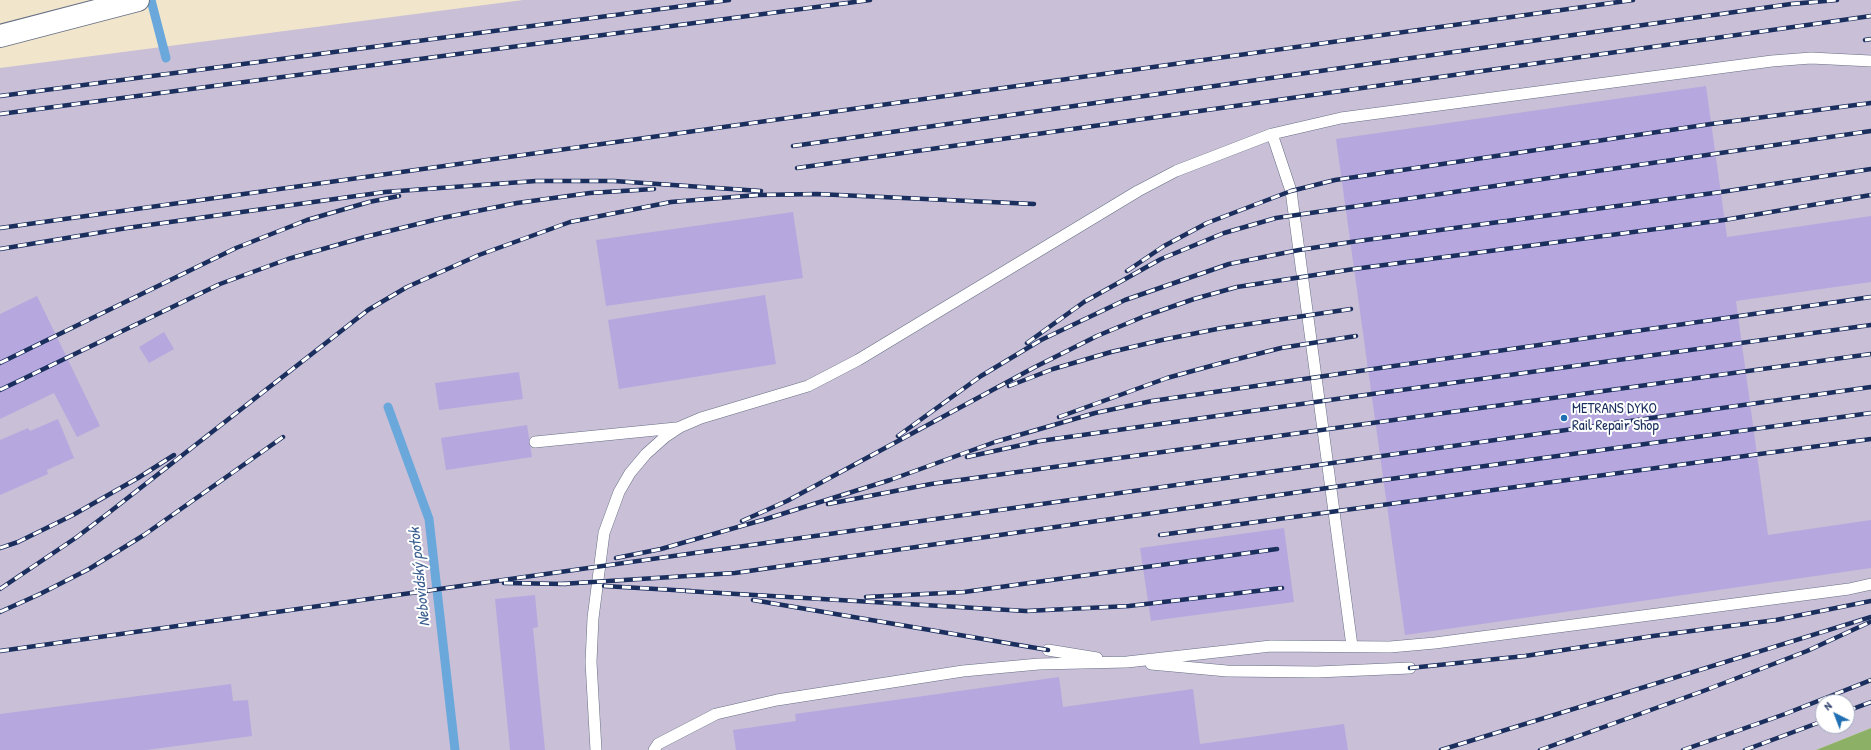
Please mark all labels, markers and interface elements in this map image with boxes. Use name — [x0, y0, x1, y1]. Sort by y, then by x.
place label: METRANS DYKO Rail Repair Shop — [1572, 400, 1659, 435]
marker: METRANS DYKO Rail Repair Shop — [1559, 413, 1569, 423]
water label: Nebovidský potok — [405, 527, 435, 627]
north arrow — [1815, 694, 1855, 734]
text: N — [1821, 699, 1834, 713]

